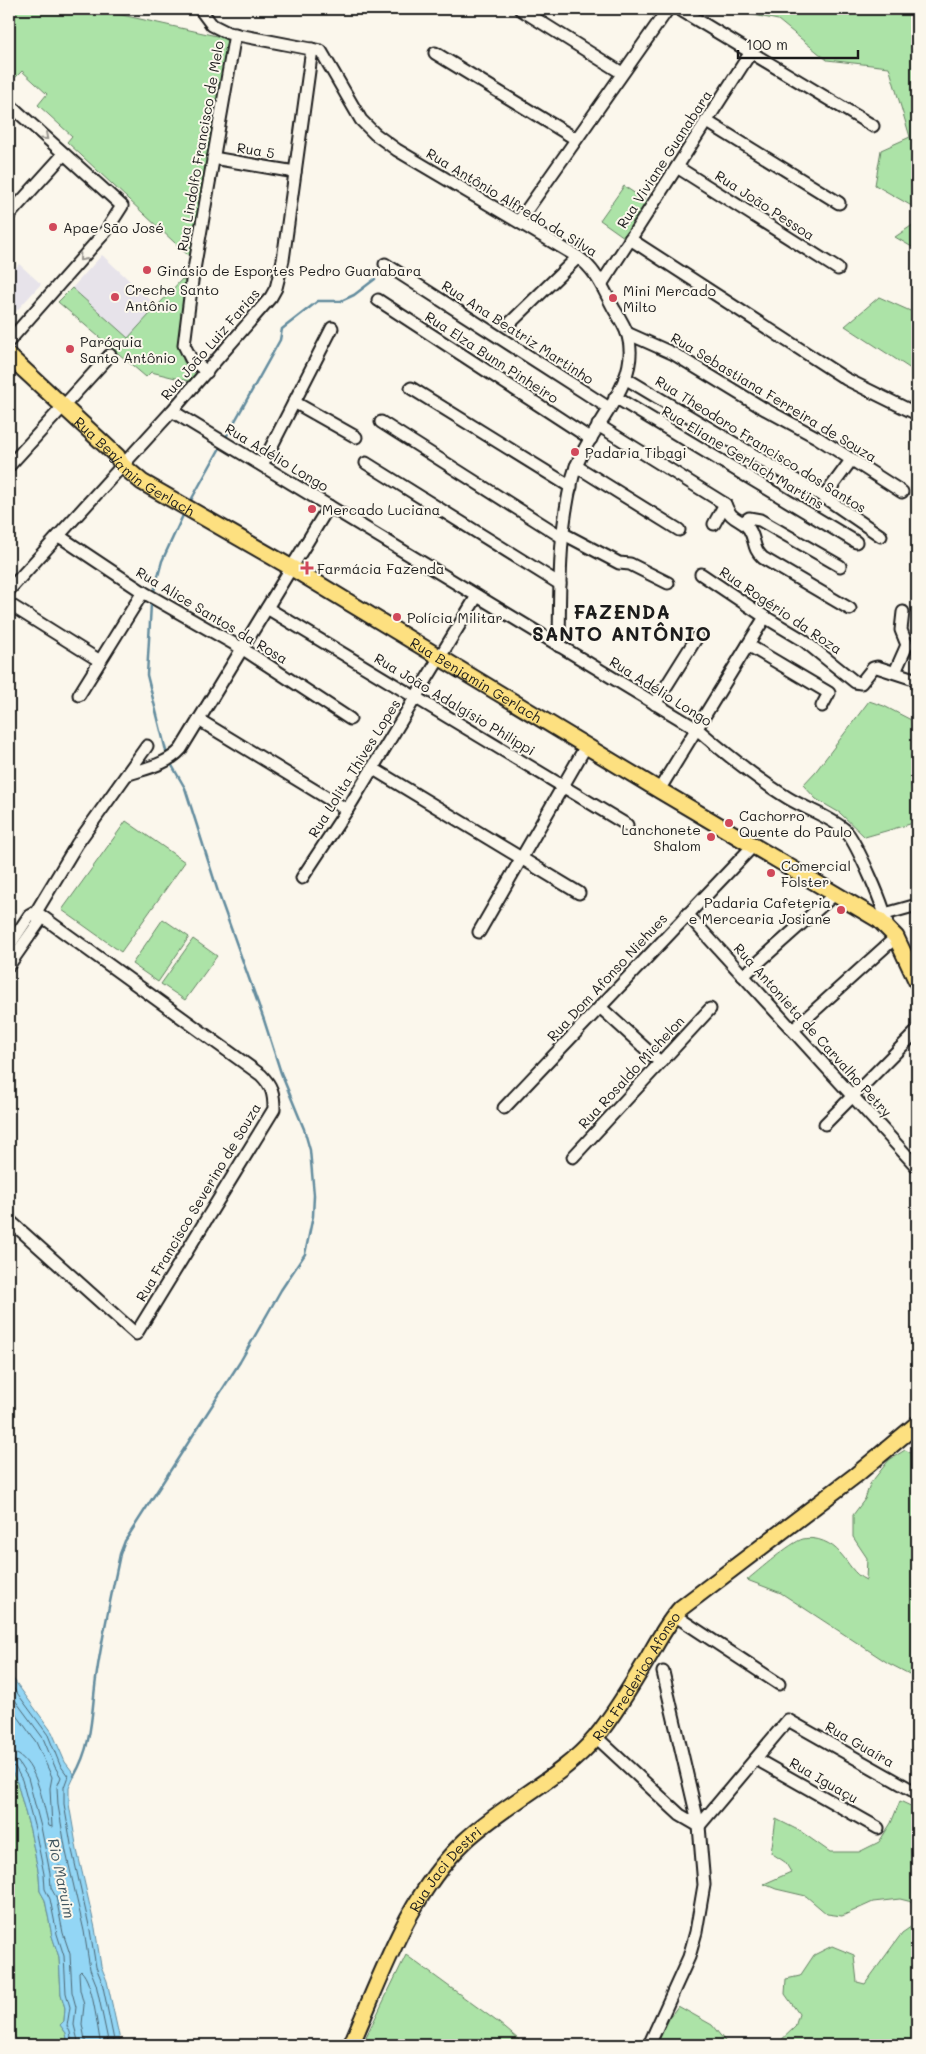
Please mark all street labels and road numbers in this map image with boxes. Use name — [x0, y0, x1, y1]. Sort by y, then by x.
street label: Rua Lindolfo Francisco de Melo — [172, 39, 228, 253]
street label: Rua Viviane Guanabara — [612, 86, 716, 232]
street label: Rua 5 — [236, 138, 276, 162]
street label: Rua Antônio Alfredo da Silva — [423, 143, 601, 261]
street label: Rua João Pessoa — [712, 166, 818, 244]
street label: Rua Ana Beatriz Martinho — [438, 276, 598, 388]
street label: Rua João Luiz Farias — [156, 284, 264, 404]
street label: Rua Elza Bunn Pinheiro — [422, 307, 562, 407]
street label: Rua Sebastiana Ferreira de Souza — [668, 328, 880, 466]
street label: Rua Theodoro Francisco dos Santos — [652, 371, 870, 517]
street label: Rua Eliane Gerlach Martins — [658, 401, 828, 513]
street label: Rua Benjamin Gerlach — [71, 412, 199, 520]
street label: Rua Adélio Longo — [222, 419, 332, 495]
street label: Rua Alice Santos da Rosa — [133, 562, 291, 668]
street label: Rua Rogério da Roza — [716, 562, 846, 658]
street label: Rua Benjamin Gerlach — [407, 632, 546, 727]
street label: Rua João Adalgísio Philippi — [371, 648, 539, 760]
street label: Rua Adélio Longo — [606, 652, 716, 730]
street label: Rua Lolita Thives Lopes — [304, 695, 404, 841]
street label: Rua Dom Afonso Niehues — [543, 909, 671, 1045]
street label: Rua Antonieta de Carvalho Petry — [730, 939, 896, 1121]
street label: Rua Rosaldo Michelon — [574, 1012, 688, 1132]
street label: Rua Francisco Severino de Souza — [131, 1099, 265, 1305]
street label: Rua Frederico Afonso — [587, 1607, 684, 1744]
street label: Rua Guaíra — [822, 1717, 898, 1771]
street label: Rua Iguaçu — [786, 1753, 862, 1807]
street label: Rua Jaci Destri — [404, 1821, 485, 1915]

